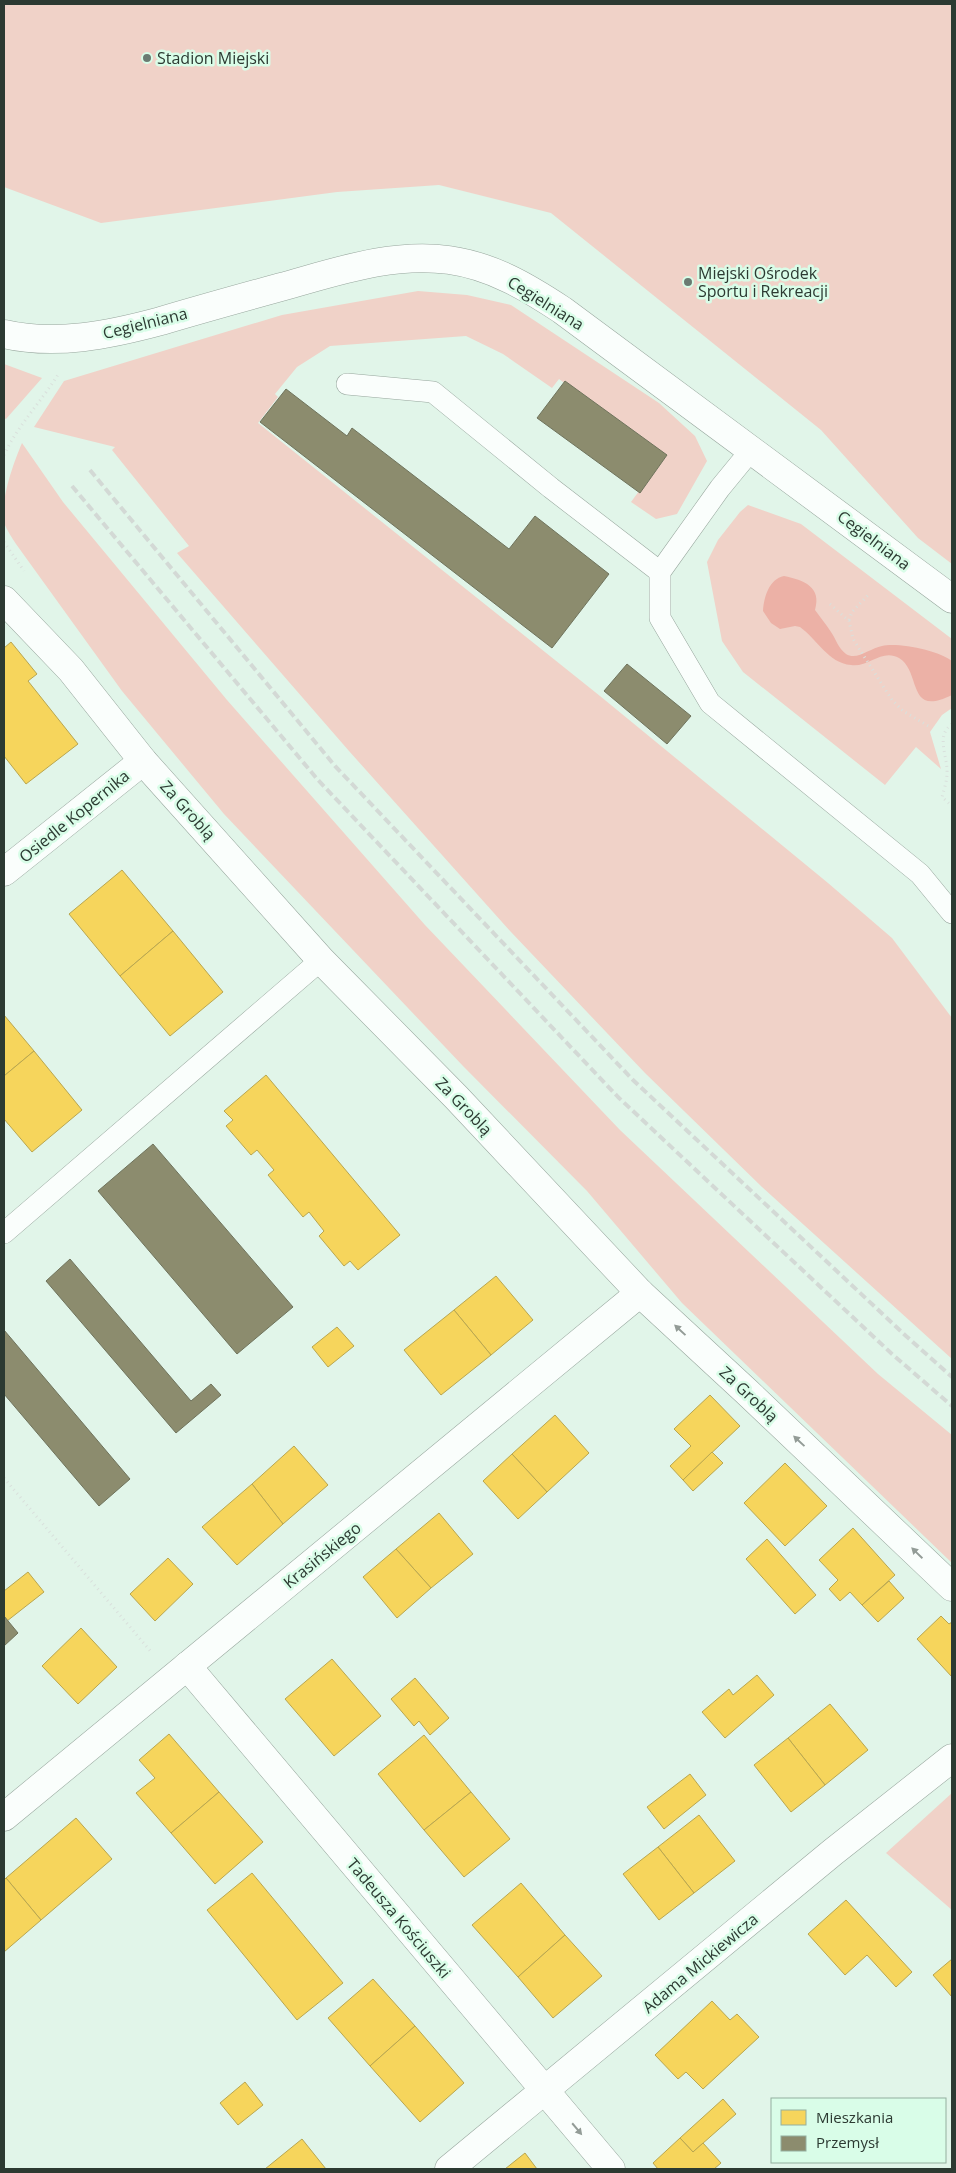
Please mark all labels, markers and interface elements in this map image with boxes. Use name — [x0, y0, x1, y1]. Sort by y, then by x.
place label: Stadion Miejski — [157, 47, 269, 69]
marker: Stadion Miejski — [141, 52, 153, 64]
place label: Miejski Ośrodek Sportu i Rekreacji — [698, 262, 828, 302]
street label: Cegielniana — [504, 271, 588, 335]
marker: Miejski Ośrodek Sportu i Rekreacji — [682, 276, 694, 288]
street label: Cegielniana — [100, 302, 190, 344]
street label: Cegielniana — [833, 505, 915, 575]
street label: Osiedle Kopernika — [14, 765, 134, 867]
street label: Za Groblą — [155, 776, 221, 844]
street label: Za Groblą — [431, 1072, 497, 1140]
one-way arrow — [674, 1325, 687, 1336]
street label: Za Groblą — [715, 1361, 783, 1427]
one-way arrow — [793, 1435, 805, 1447]
street label: Krasińskiego — [279, 1517, 365, 1593]
one-way arrow — [911, 1547, 923, 1559]
street label: Tadeusza Kościuszki — [342, 1853, 456, 1983]
street label: Adama Mickiewicza — [638, 1908, 762, 2018]
legend — [771, 2098, 946, 2163]
text: Mieszkania — [816, 2107, 893, 2127]
one-way arrow — [571, 2122, 582, 2135]
text: Przemysł — [816, 2132, 879, 2152]

